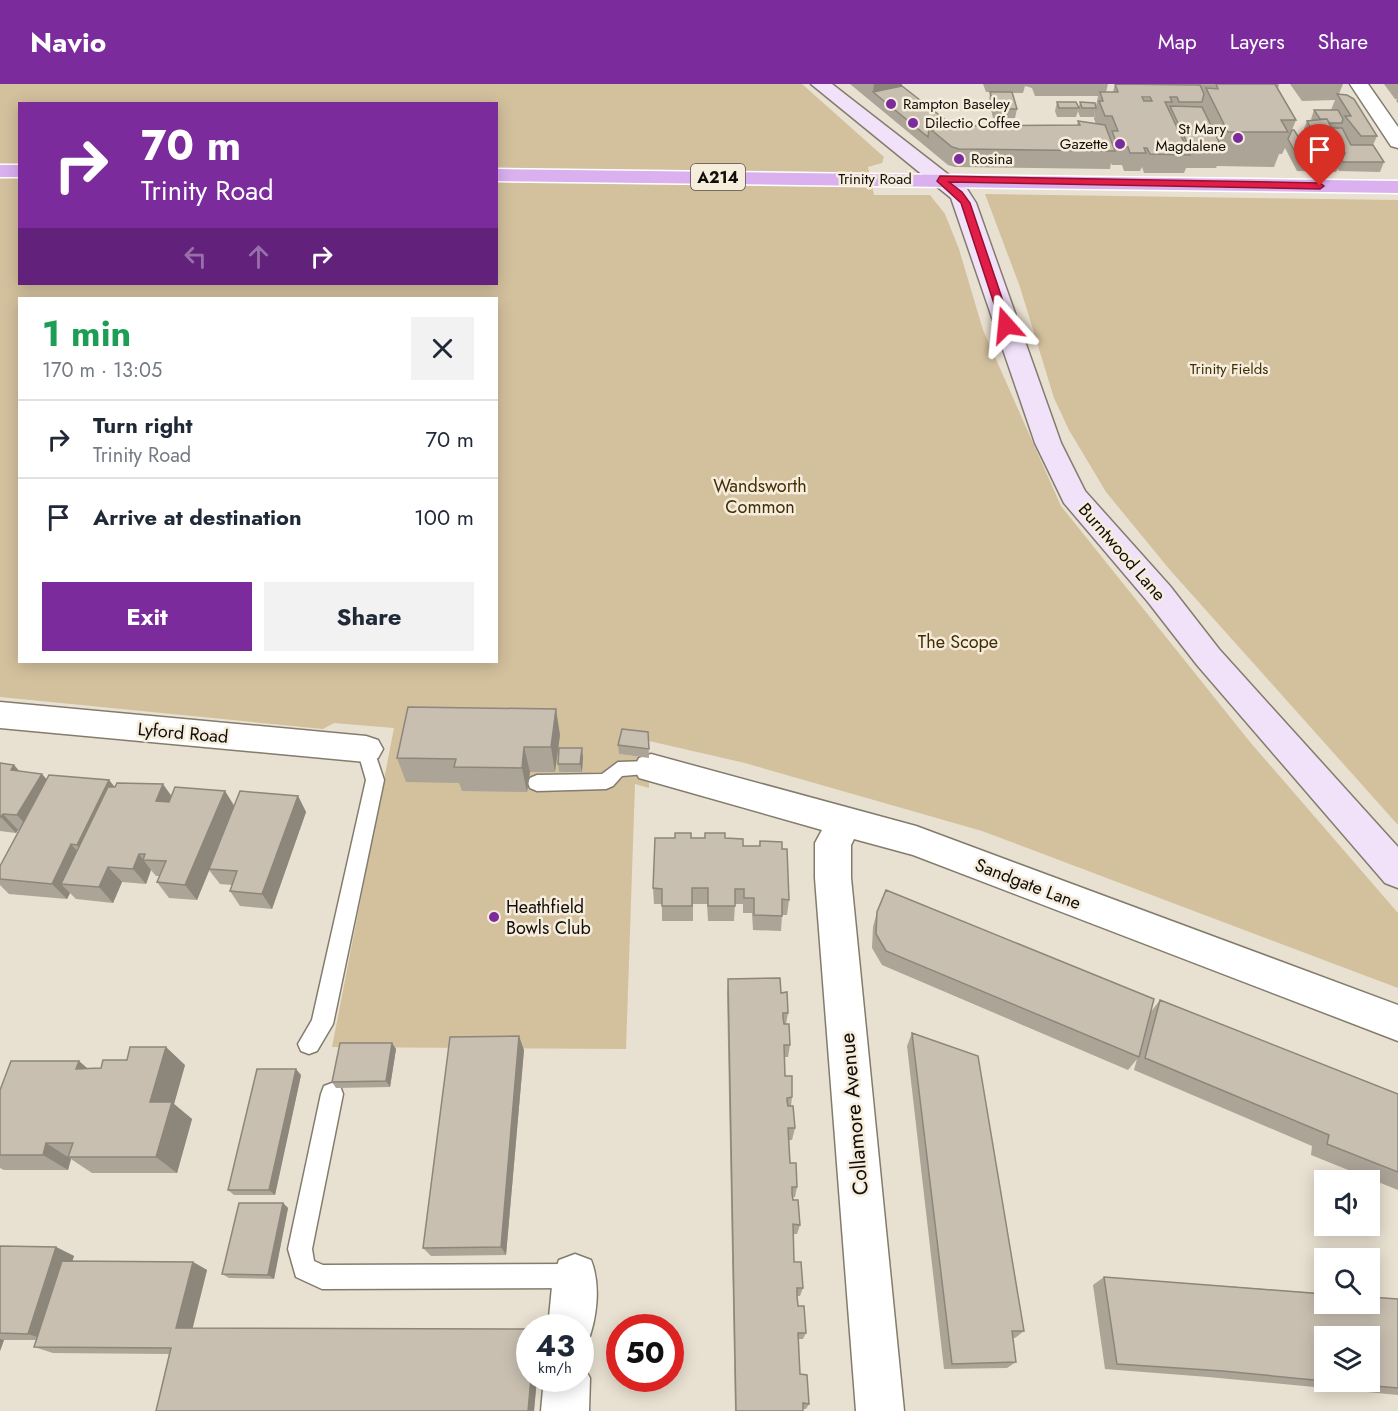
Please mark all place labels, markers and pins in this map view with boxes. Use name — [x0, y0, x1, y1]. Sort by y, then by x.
place label: Rampton Baseley — [903, 93, 1010, 115]
marker: Rampton Baseley — [884, 97, 898, 111]
place label: Dilectio Coffee — [925, 112, 1020, 134]
marker: Dilectio Coffee — [906, 116, 920, 130]
place label: St Mary Magdalene — [1156, 118, 1226, 157]
pin — [1294, 124, 1345, 186]
marker: St Mary Magdalene — [1231, 131, 1245, 145]
place label: Gazette — [1060, 133, 1108, 155]
marker: Gazette — [1113, 137, 1127, 151]
place label: Rosina — [971, 148, 1013, 170]
marker: Rosina — [952, 152, 966, 166]
place label: Heathfield Bowls Club — [506, 894, 591, 941]
marker: Heathfield Bowls Club — [487, 910, 501, 924]

